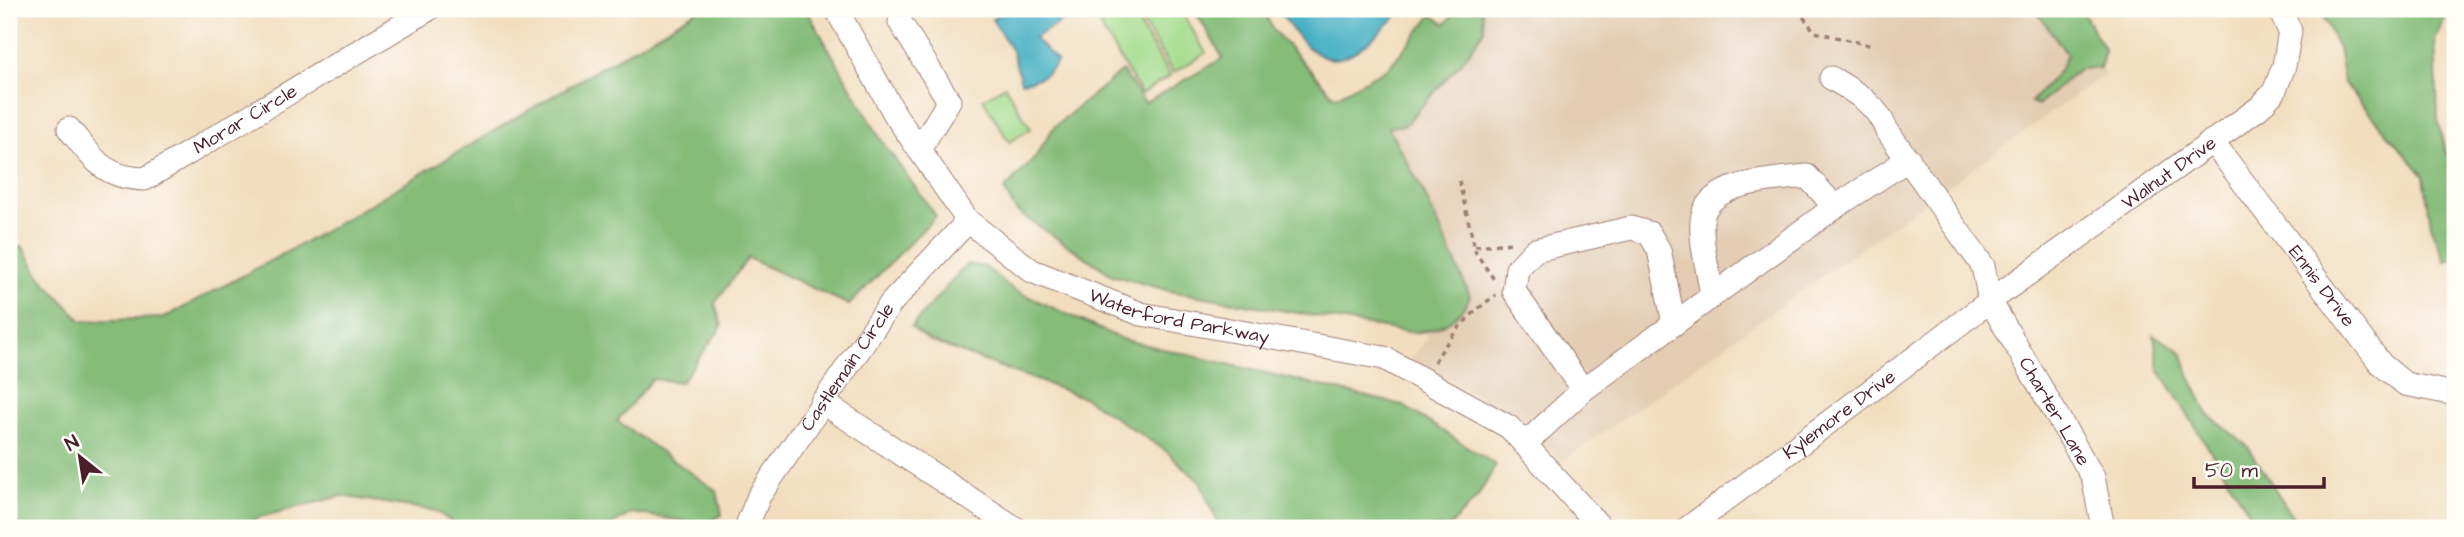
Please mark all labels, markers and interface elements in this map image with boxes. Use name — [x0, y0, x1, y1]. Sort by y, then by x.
street label: Morar Circle — [188, 78, 302, 161]
street label: Walnut Drive — [2116, 129, 2222, 216]
street label: Ennis Drive — [2282, 240, 2362, 333]
street label: Waterford Parkway — [1085, 281, 1272, 352]
street label: Castlemain Circle — [794, 297, 901, 436]
street label: Charter Lane — [2012, 352, 2097, 471]
street label: Kylemore Drive — [1777, 363, 1901, 466]
north arrow — [46, 421, 116, 491]
text: N — [60, 429, 84, 458]
scale bar — [2194, 446, 2324, 490]
text: 50 m — [2205, 456, 2259, 485]

